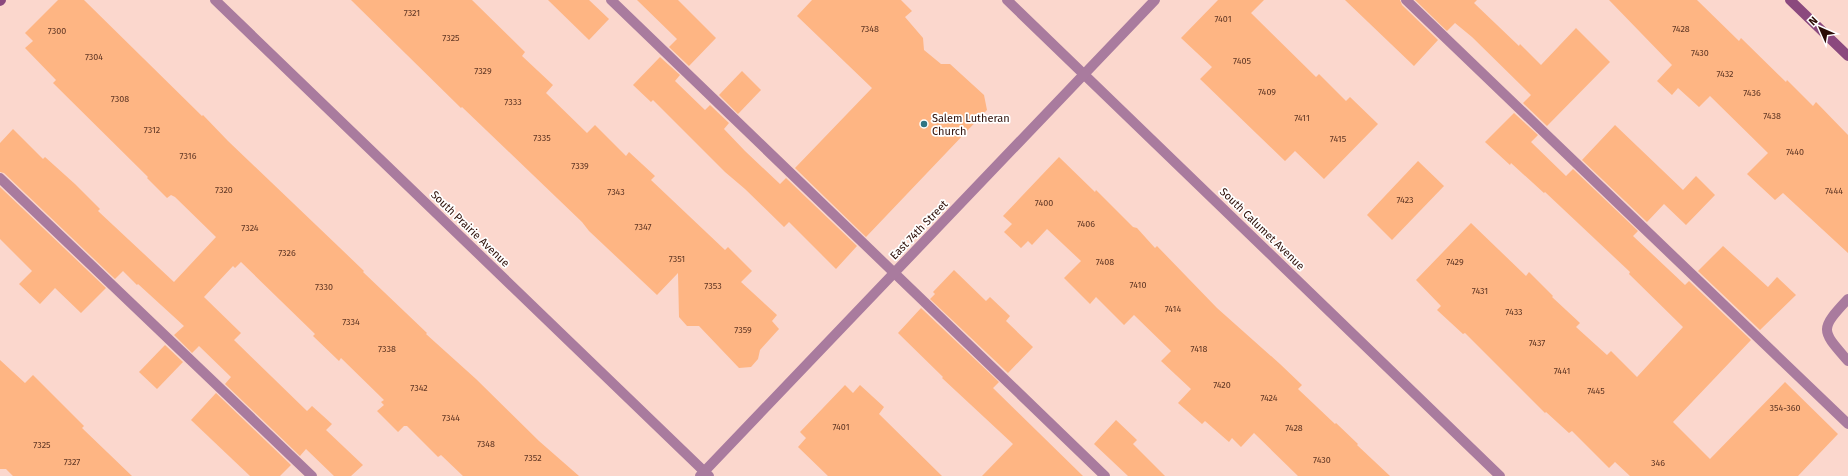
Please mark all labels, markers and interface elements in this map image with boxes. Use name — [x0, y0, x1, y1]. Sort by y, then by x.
house number: 7321 — [404, 8, 420, 18]
north arrow — [1800, 8, 1840, 48]
house number: 7401 — [1214, 14, 1232, 24]
text: N — [1806, 14, 1820, 28]
house number: 7348 — [861, 24, 879, 34]
house number: 7428 — [1672, 24, 1690, 34]
house number: 7300 — [48, 26, 66, 36]
house number: 7325 — [442, 33, 460, 43]
house number: 7430 — [1691, 48, 1709, 58]
house number: 7304 — [85, 52, 103, 62]
house number: 7405 — [1233, 56, 1251, 66]
house number: 7329 — [474, 66, 492, 76]
house number: 7432 — [1716, 69, 1734, 79]
house number: 7409 — [1258, 87, 1276, 97]
house number: 7436 — [1743, 88, 1761, 98]
house number: 7308 — [111, 94, 129, 104]
house number: 7333 — [504, 97, 522, 107]
house number: 7438 — [1763, 111, 1781, 121]
place label: Salem Lutheran Church — [932, 112, 1010, 138]
house number: 7411 — [1294, 113, 1310, 123]
marker: Salem Lutheran Church — [919, 119, 929, 129]
house number: 7312 — [144, 125, 160, 135]
house number: 7335 — [533, 133, 551, 143]
house number: 7415 — [1330, 134, 1347, 144]
house number: 7440 — [1786, 147, 1804, 157]
house number: 7316 — [180, 151, 197, 161]
house number: 7339 — [571, 161, 589, 171]
house number: 7320 — [215, 185, 233, 195]
street label: South Calumet Avenue — [1217, 185, 1307, 273]
house number: 7444 — [1825, 186, 1843, 196]
house number: 7343 — [607, 187, 625, 197]
street label: South Prairie Avenue — [428, 188, 512, 270]
house number: 7423 — [1396, 195, 1414, 205]
street label: East 74th Street — [888, 198, 950, 262]
house number: 7400 — [1035, 198, 1053, 208]
house number: 7406 — [1077, 219, 1095, 229]
house number: 7347 — [635, 222, 651, 232]
house number: 7324 — [241, 223, 259, 233]
house number: 7326 — [278, 248, 296, 258]
house number: 7351 — [669, 254, 685, 264]
house number: 7408 — [1096, 257, 1114, 267]
house number: 7429 — [1446, 257, 1464, 267]
house number: 7410 — [1130, 280, 1146, 290]
house number: 7353 — [704, 281, 722, 291]
house number: 7330 — [315, 282, 333, 292]
house number: 7431 — [1472, 286, 1488, 296]
house number: 7414 — [1165, 304, 1182, 314]
house number: 7433 — [1505, 307, 1523, 317]
house number: 7334 — [342, 317, 360, 327]
house number: 7359 — [734, 325, 752, 335]
house number: 7437 — [1529, 338, 1545, 348]
house number: 7338 — [378, 344, 396, 354]
house number: 7418 — [1191, 344, 1207, 354]
house number: 7441 — [1554, 366, 1570, 376]
house number: 7420 — [1213, 380, 1231, 390]
house number: 7342 — [410, 383, 428, 393]
house number: 7445 — [1587, 386, 1605, 396]
house number: 7424 — [1260, 393, 1278, 403]
house number: 354-360 — [1769, 403, 1801, 413]
house number: 7344 — [442, 413, 460, 423]
house number: 7401 — [832, 422, 850, 432]
house number: 7428 — [1285, 423, 1303, 433]
house number: 7348 — [477, 439, 495, 449]
house number: 7325 — [33, 440, 51, 450]
house number: 7352 — [524, 453, 542, 463]
house number: 7430 — [1313, 455, 1331, 465]
house number: 7327 — [64, 457, 80, 467]
house number: 346 — [1651, 458, 1665, 468]

